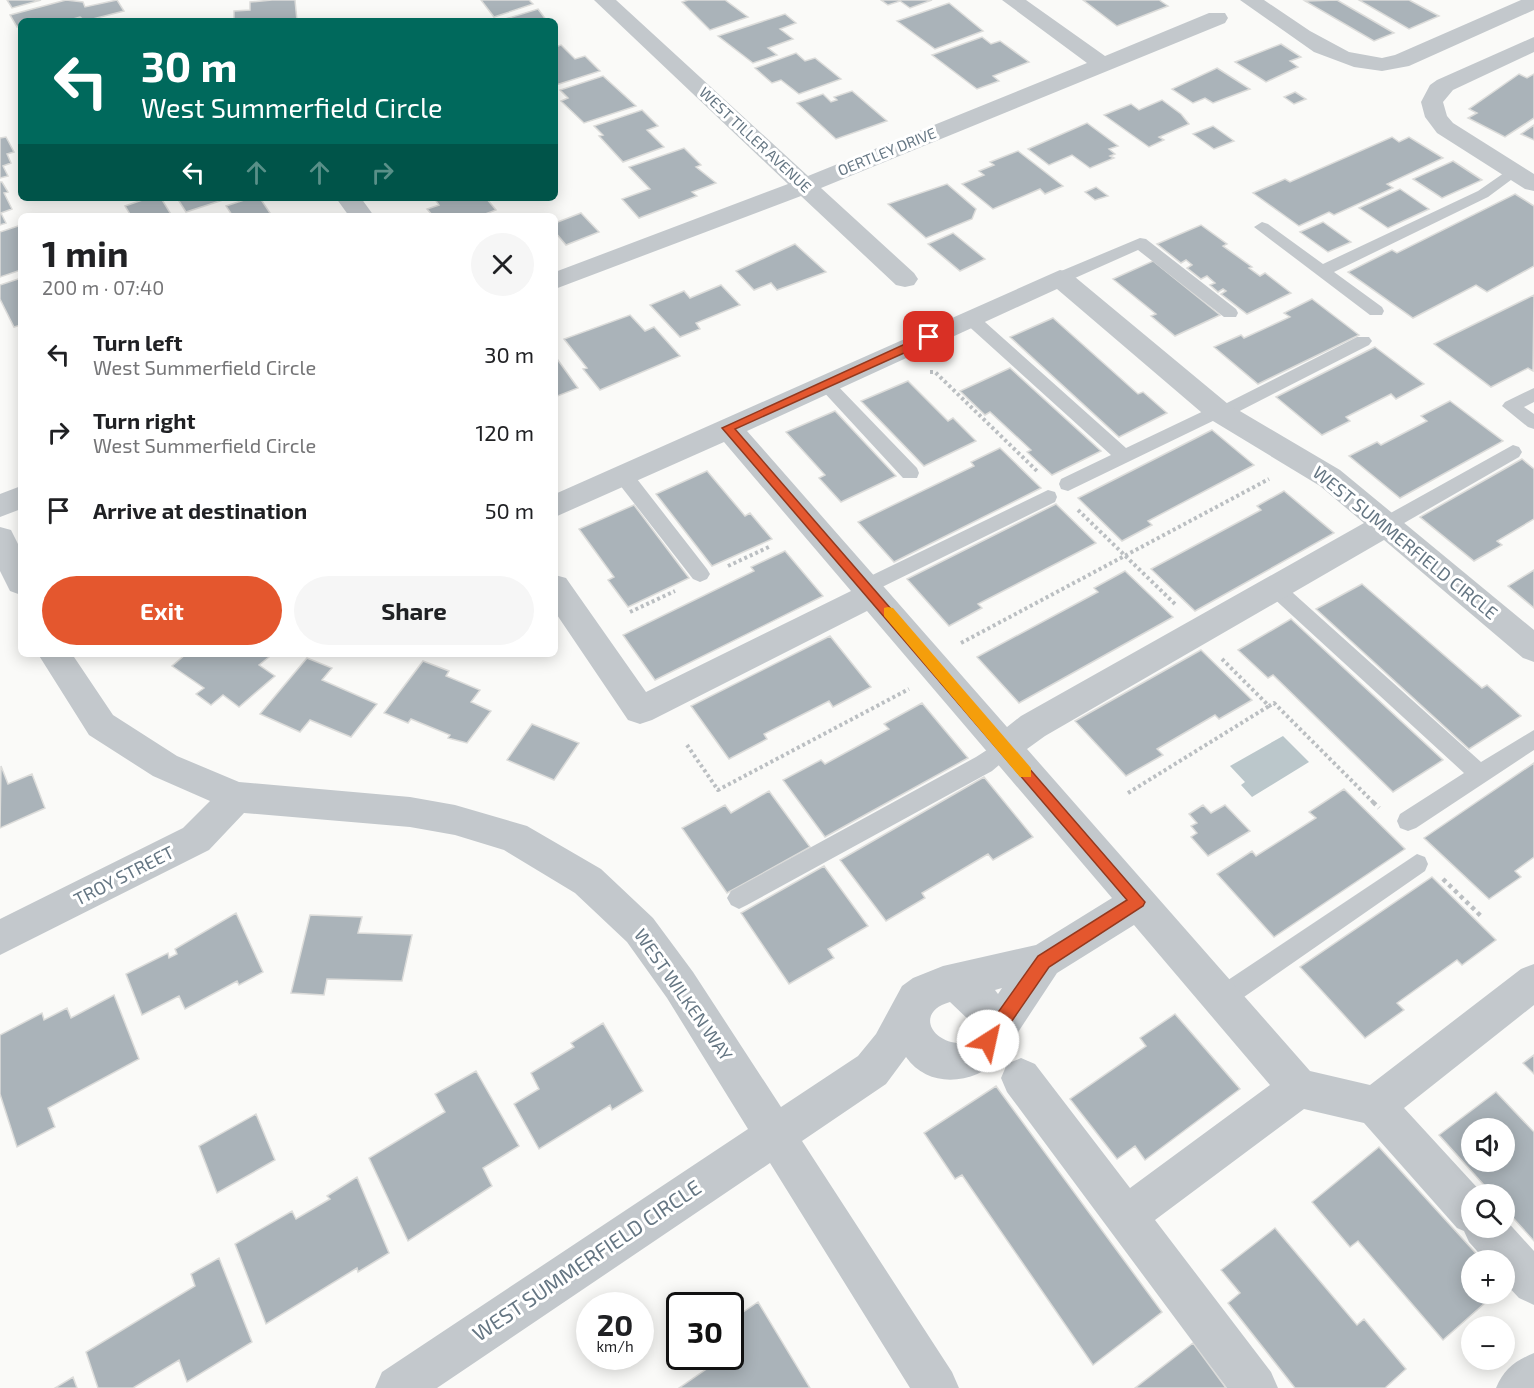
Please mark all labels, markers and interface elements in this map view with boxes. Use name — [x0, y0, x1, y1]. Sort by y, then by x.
text: 30 m — [141, 40, 237, 90]
icon: left — [42, 42, 120, 120]
street label: WEST TILLER AVENUE — [696, 83, 815, 196]
text: West Summerfield Circle — [141, 91, 442, 123]
street label: OERTLEY DRIVE — [835, 123, 938, 179]
icon: left — [177, 156, 210, 189]
icon: ahead — [240, 156, 273, 189]
icon: ahead — [303, 156, 336, 189]
icon: right — [366, 156, 399, 189]
text: 1 min — [42, 231, 129, 274]
button: close — [471, 233, 534, 296]
text: 200 m · 07:40 — [42, 275, 164, 299]
pin — [903, 311, 954, 362]
icon: arrive — [912, 320, 945, 353]
text: Turn left — [93, 329, 182, 355]
icon: left — [42, 338, 75, 371]
text: 30 m — [484, 341, 534, 367]
text: West Summerfield Circle — [93, 355, 316, 379]
text: Turn right — [93, 407, 195, 433]
icon: right — [42, 416, 75, 449]
text: 120 m — [475, 419, 534, 445]
text: West Summerfield Circle — [93, 433, 316, 457]
street label: WEST SUMMERFIELD CIRCLE — [1309, 461, 1503, 624]
icon: arrive — [42, 494, 75, 527]
text: Arrive at destination — [93, 497, 307, 523]
text: 50 m — [485, 497, 534, 523]
button: Exit — [42, 576, 282, 645]
button: Share — [294, 576, 534, 645]
street label: TROY STREET — [70, 840, 178, 910]
street label: WEST WILKEN WAY — [630, 924, 738, 1065]
position arrow — [956, 1009, 1020, 1073]
map controls — [1461, 1118, 1515, 1370]
button: sound — [1461, 1118, 1515, 1172]
street label: WEST SUMMERFIELD CIRCLE — [467, 1174, 705, 1346]
button: search — [1461, 1184, 1515, 1238]
button: + — [1461, 1250, 1515, 1304]
speed limit sign: 30 — [666, 1292, 744, 1370]
text: 20 — [597, 1306, 633, 1342]
button: − — [1461, 1316, 1515, 1370]
text: km/h — [596, 1337, 634, 1355]

